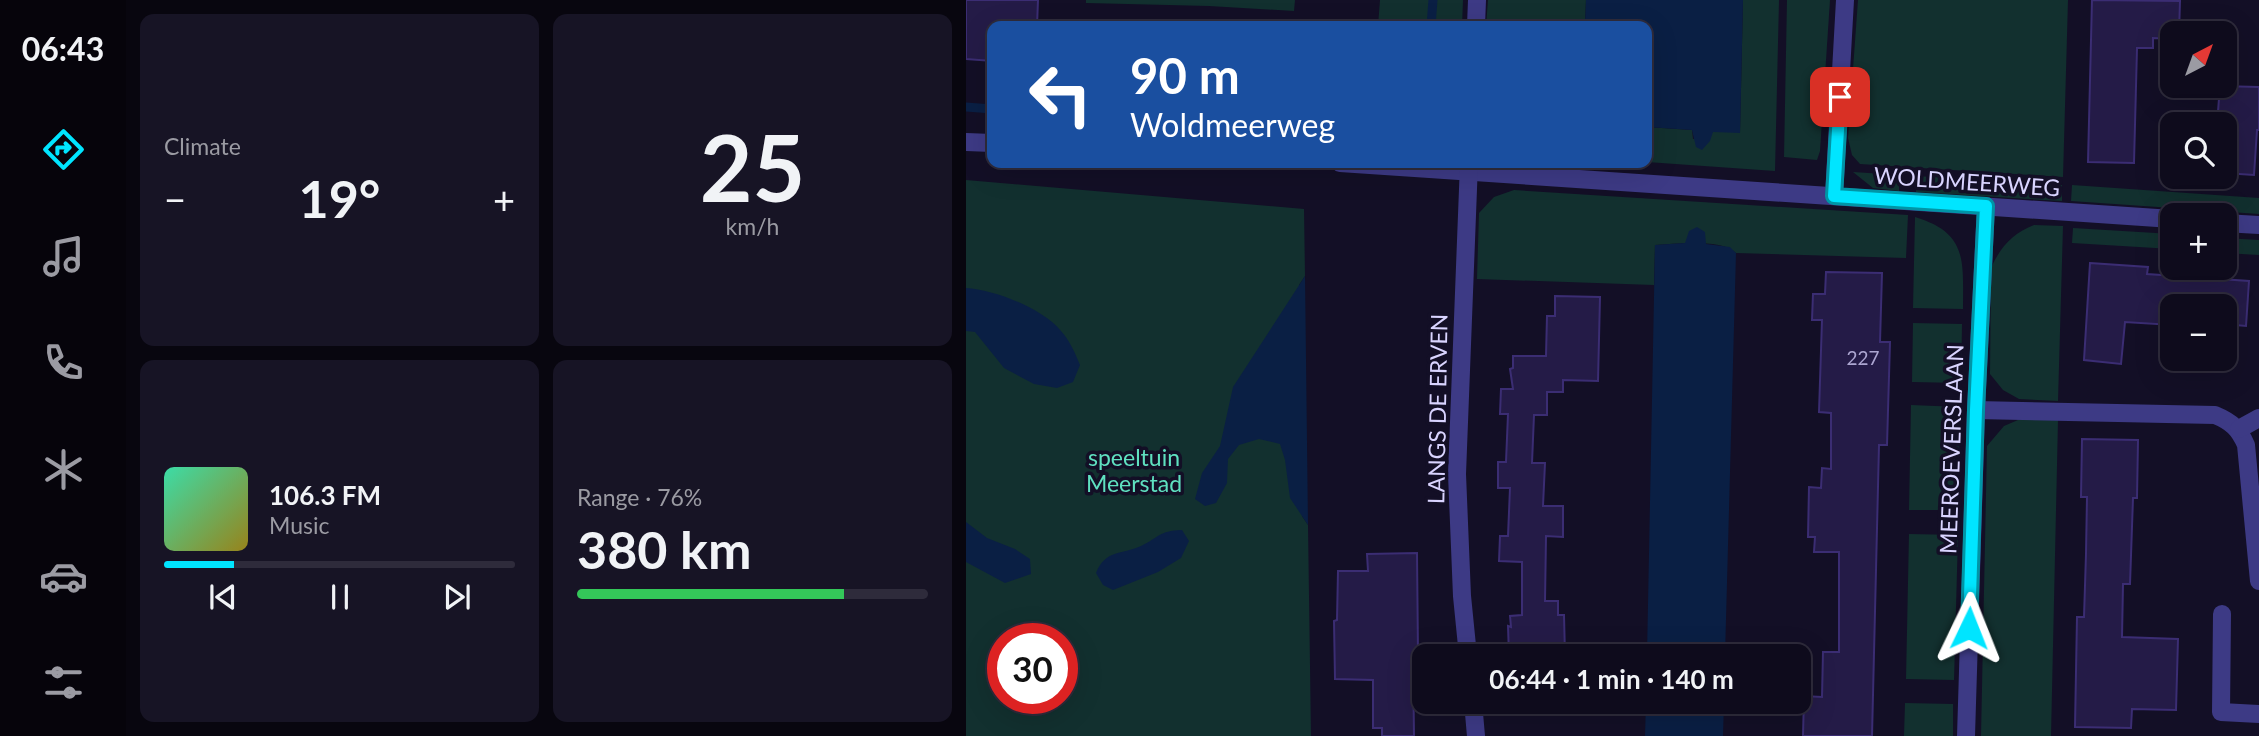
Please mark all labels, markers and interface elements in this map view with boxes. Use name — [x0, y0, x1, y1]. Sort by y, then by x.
north arrow — [2160, 21, 2236, 98]
map controls — [2160, 21, 2237, 371]
text: 06:43 — [22, 29, 104, 68]
text: 90 m — [1130, 46, 1240, 104]
icon: left — [1015, 49, 1106, 140]
pin — [1810, 67, 1870, 127]
icon: arrive — [1821, 78, 1859, 116]
text: Woldmeerweg — [1130, 105, 1335, 144]
text: 25 — [700, 112, 805, 221]
button: search — [2160, 112, 2237, 189]
icon: directions — [39, 125, 88, 174]
text: Climate — [164, 132, 241, 160]
street label: WOLDMEERWEG — [1873, 161, 2061, 201]
text: 19° — [299, 167, 380, 229]
text: − — [164, 176, 186, 222]
text: + — [493, 176, 515, 222]
button: + — [2160, 203, 2237, 280]
text: km/h — [726, 212, 779, 240]
icon: music — [39, 232, 88, 281]
button: − — [2160, 294, 2237, 371]
street label: LANGS DE ERVEN — [1421, 314, 1453, 504]
icon: phone — [39, 338, 88, 387]
street label: MEEROEVERSLAAN — [1933, 344, 1969, 554]
house number: 227 — [1846, 346, 1880, 369]
park label: speeltuin Meerstad — [1086, 443, 1182, 497]
icon: climate — [39, 445, 88, 494]
text: 106.3 FM — [269, 479, 381, 511]
text: Range · 76% — [577, 483, 702, 511]
text: Music — [269, 511, 329, 539]
text: 380 km — [577, 518, 751, 580]
icon: car — [39, 552, 88, 601]
icon: previous — [204, 578, 242, 616]
icon: pause — [321, 578, 359, 616]
icon: next — [438, 578, 476, 616]
position arrow — [1932, 591, 2006, 665]
speed limit sign: 30 — [987, 623, 1078, 714]
icon: filters — [39, 658, 88, 707]
text: 06:44 · 1 min · 140 m — [1489, 663, 1734, 695]

